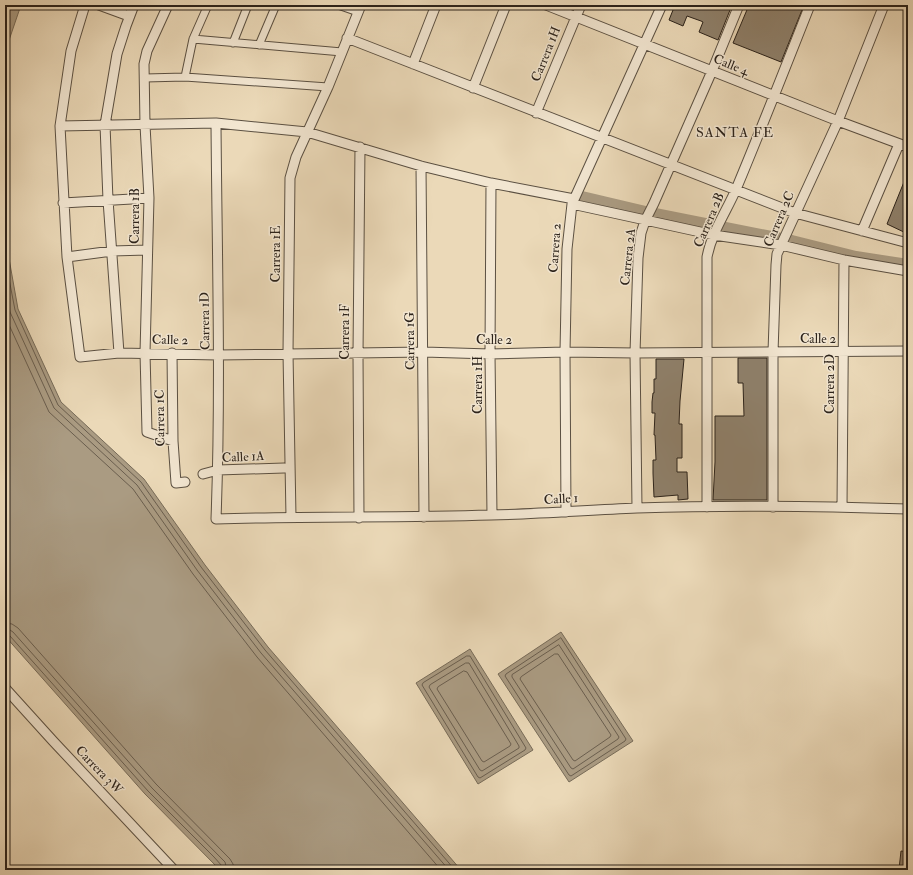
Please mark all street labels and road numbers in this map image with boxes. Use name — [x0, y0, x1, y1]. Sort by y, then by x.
street label: Carrera 1H — [528, 24, 564, 84]
street label: Calle 4 — [711, 51, 752, 80]
street label: Carrera 1B — [127, 188, 143, 244]
street label: Carrera 2C — [760, 189, 798, 249]
street label: Carrera 2B — [690, 190, 728, 250]
street label: Carrera 2 — [545, 222, 565, 273]
street label: Carrera 1E — [268, 226, 284, 282]
street label: Carrera 2A — [617, 227, 639, 287]
street label: Carrera 1D — [196, 292, 214, 350]
street label: Carrera 1F — [337, 304, 353, 360]
street label: Carrera 1G — [401, 312, 419, 370]
street label: Calle 2 — [800, 331, 836, 347]
street label: Calle 2 — [152, 332, 189, 348]
street label: Calle 2 — [476, 332, 512, 348]
street label: Carrera 2D — [822, 354, 838, 414]
street label: Carrera 1H — [470, 356, 486, 414]
street label: Carrera 1C — [152, 389, 168, 447]
street label: Calle 1A — [221, 448, 265, 466]
street label: Calle 1 — [543, 490, 579, 508]
street label: Carrera 3W — [72, 742, 126, 798]

